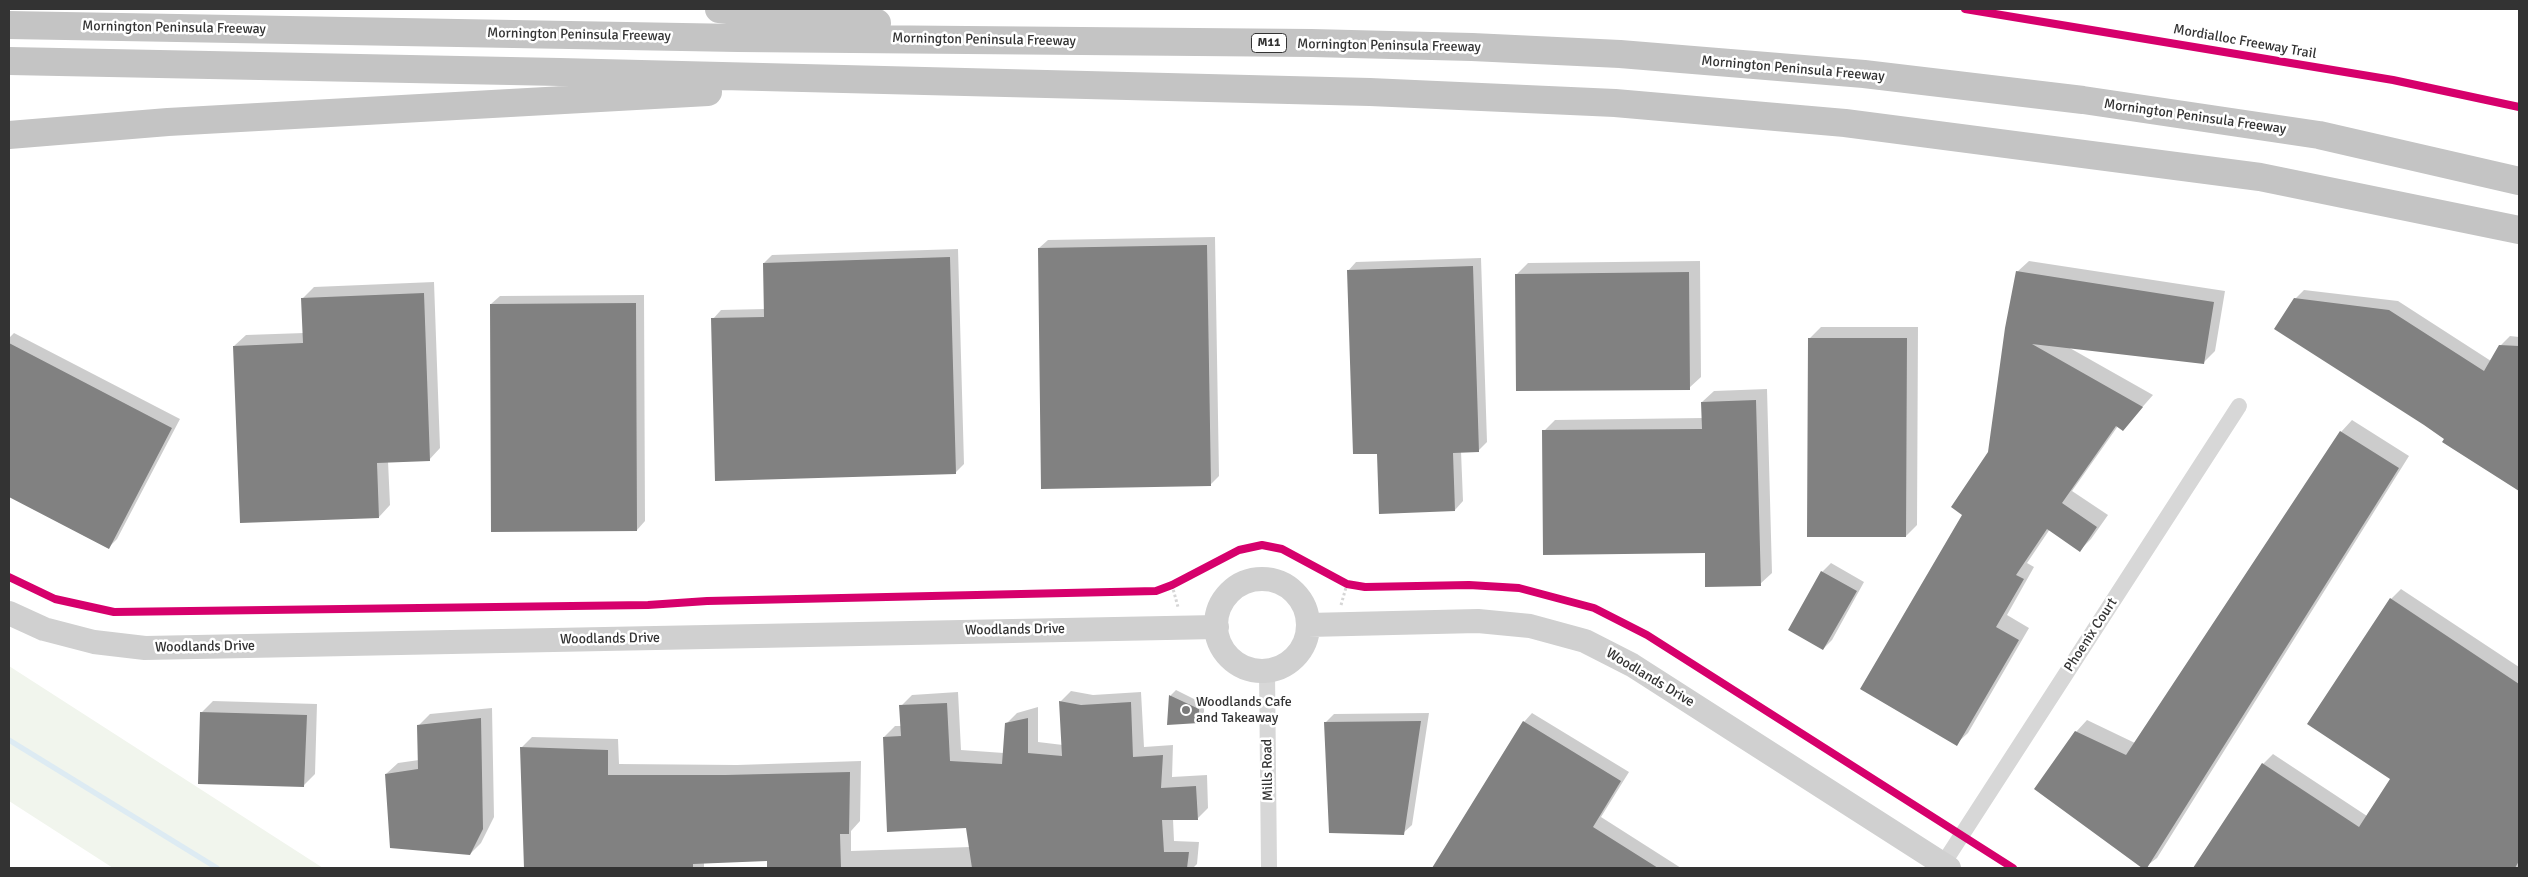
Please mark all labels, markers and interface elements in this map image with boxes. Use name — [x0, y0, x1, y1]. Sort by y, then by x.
street label: Mornington Peninsula Freeway — [82, 18, 266, 38]
street label: Mordialloc Freeway Trail — [2172, 21, 2318, 63]
street label: Mornington Peninsula Freeway — [487, 25, 671, 45]
street label: Mornington Peninsula Freeway — [892, 30, 1076, 50]
road number: M11 — [1252, 34, 1286, 52]
street label: Mornington Peninsula Freeway — [1297, 36, 1481, 56]
street label: Mornington Peninsula Freeway — [1701, 53, 1885, 85]
street label: Mornington Peninsula Freeway — [2103, 96, 2287, 138]
street label: Phoenix Court — [2061, 595, 2121, 675]
street label: Woodlands Drive — [965, 621, 1065, 639]
street label: Woodlands Drive — [560, 630, 660, 648]
street label: Woodlands Drive — [155, 638, 255, 656]
street label: Woodlands Drive — [1603, 645, 1697, 711]
place label: Woodlands Cafe and Takeaway — [1196, 694, 1292, 726]
marker: Woodlands Cafe and Takeaway — [1180, 704, 1192, 716]
street label: Mills Road — [1259, 739, 1277, 801]

